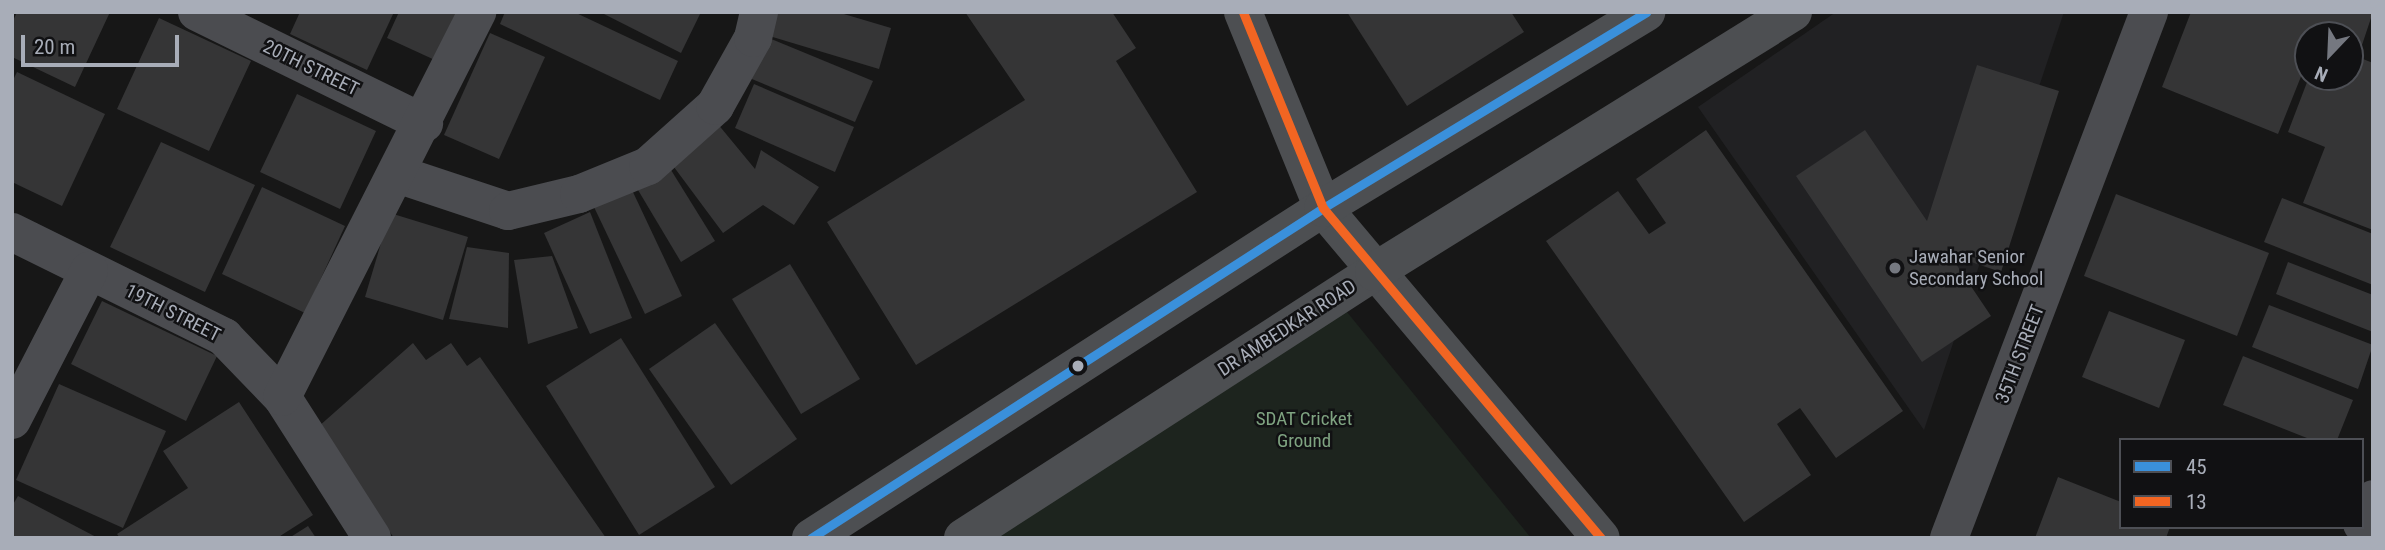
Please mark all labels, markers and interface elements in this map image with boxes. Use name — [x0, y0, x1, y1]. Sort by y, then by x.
scale bar — [24, 21, 182, 65]
north arrow — [2294, 21, 2364, 91]
text: 20 m — [34, 35, 75, 59]
street label: 20TH STREET — [259, 35, 363, 101]
text: N — [2312, 61, 2331, 87]
place label: Jawahar Senior Secondary School — [1909, 246, 2043, 290]
marker: Jawahar Senior Secondary School — [1887, 260, 1903, 276]
street label: DR AMBEDKAR ROAD — [1214, 275, 1360, 381]
street label: 19TH STREET — [122, 279, 224, 347]
street label: 35TH STREET — [1991, 302, 2049, 406]
unlabelled marker — [1071, 359, 1085, 373]
park label: SDAT Cricket Ground — [1255, 408, 1353, 452]
legend — [2119, 438, 2364, 529]
text: 45 — [2186, 455, 2207, 479]
text: 13 — [2186, 490, 2207, 514]

